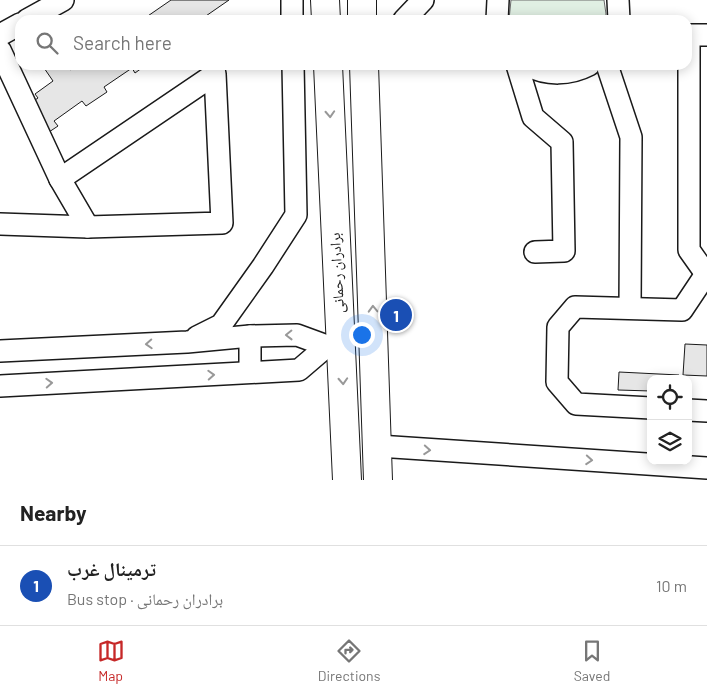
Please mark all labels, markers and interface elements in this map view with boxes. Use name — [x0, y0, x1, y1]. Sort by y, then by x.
search box — [15, 15, 692, 70]
icon: search — [33, 29, 61, 57]
text: Search here — [73, 31, 172, 54]
one-way arrow — [325, 110, 336, 118]
street label: برادران رحمانی — [325, 232, 349, 314]
pin: 1 — [380, 296, 412, 334]
one-way arrow — [368, 305, 378, 312]
your location — [349, 322, 375, 348]
one-way arrow — [285, 330, 293, 340]
one-way arrow — [144, 339, 152, 350]
one-way arrow — [207, 369, 215, 380]
map controls — [647, 375, 692, 465]
button: locate — [647, 375, 692, 420]
one-way arrow — [337, 377, 348, 385]
one-way arrow — [45, 378, 53, 389]
button: layers — [647, 420, 692, 465]
one-way arrow — [423, 444, 431, 455]
one-way arrow — [585, 454, 593, 465]
text: Nearby — [20, 500, 86, 525]
text: ترمینال غرب — [67, 557, 156, 580]
text: 1 — [33, 576, 39, 595]
text: 10 m — [656, 576, 687, 595]
text: Bus stop · برادران رحمانی — [67, 589, 223, 608]
tab: Map — [97, 637, 125, 684]
tab: Directions — [318, 637, 380, 684]
tab: Saved — [574, 637, 610, 684]

